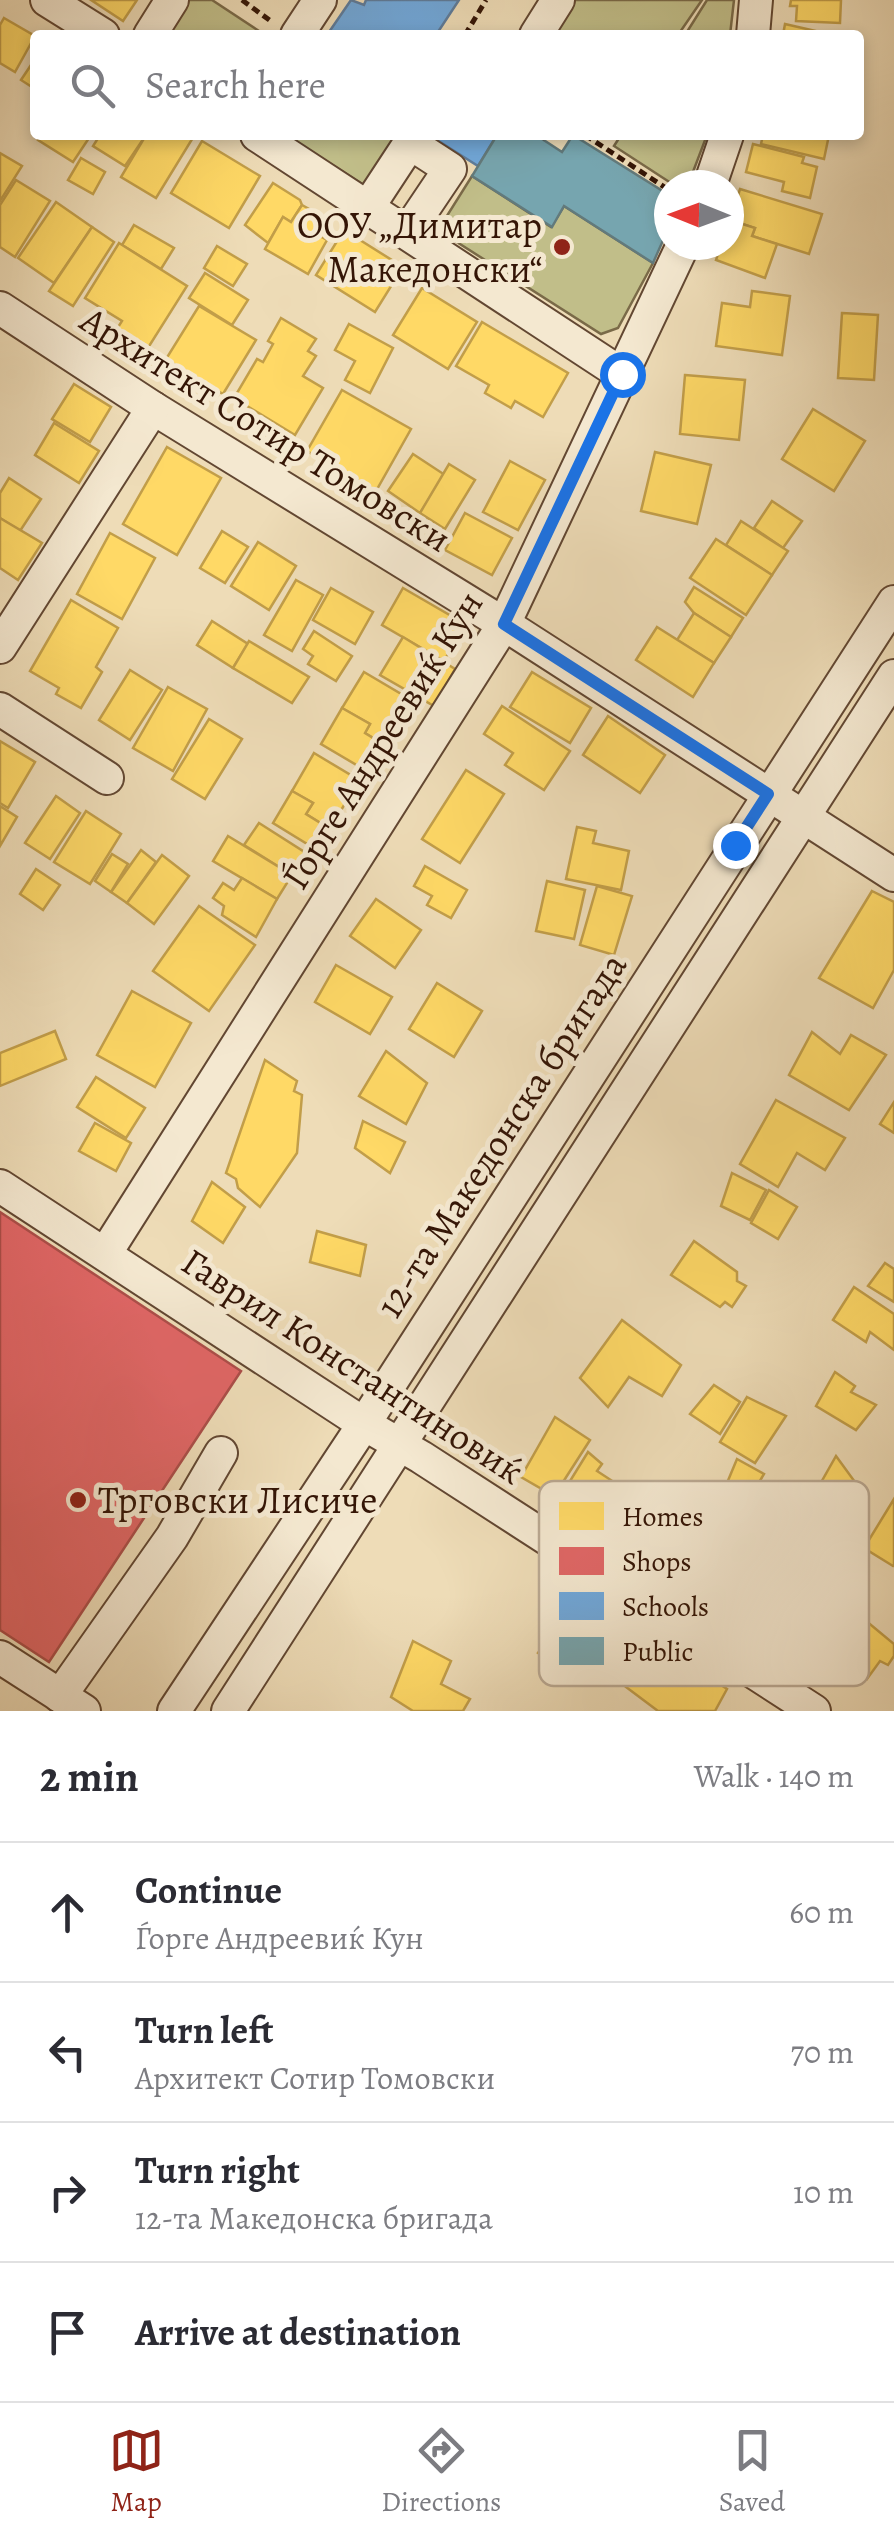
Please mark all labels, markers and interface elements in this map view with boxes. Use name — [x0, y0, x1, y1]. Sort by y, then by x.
search box — [30, 30, 864, 140]
icon: search — [65, 58, 120, 113]
text: Search here — [145, 59, 326, 111]
north arrow — [654, 170, 744, 260]
place label: ООУ „Димитар Македонски“ — [297, 199, 542, 295]
marker: ООУ „Димитар Македонски“ — [551, 236, 573, 258]
street label: Архитект Сотир Томовски — [70, 293, 461, 564]
route start — [600, 352, 646, 398]
street label: Ѓорге Андреевиќ Кун — [269, 581, 495, 899]
route end — [713, 823, 759, 869]
street label: 12-та Македонска бригада — [363, 942, 639, 1327]
street label: Гаврил Константиновиќ — [172, 1236, 534, 1496]
place label: Трговски Лисиче — [98, 1474, 378, 1526]
legend — [539, 1481, 869, 1686]
marker: Трговски Лисиче — [67, 1489, 89, 1511]
text: Homes — [622, 1498, 704, 1536]
text: Shops — [622, 1543, 692, 1581]
text: Schools — [622, 1588, 709, 1626]
text: Public — [622, 1633, 693, 1671]
text: 2 min — [40, 1748, 139, 1805]
text: Walk · 140 m — [694, 1754, 854, 1798]
text: Continue — [135, 1864, 282, 1916]
icon: ahead — [40, 1885, 95, 1940]
text: 60 m — [789, 1890, 854, 1934]
text: Ѓорге Андреевиќ Кун — [135, 1916, 424, 1960]
text: Turn left — [135, 2004, 274, 2056]
icon: left — [40, 2025, 95, 2080]
text: 70 m — [791, 2030, 854, 2074]
text: Архитект Сотир Томовски — [135, 2056, 495, 2100]
text: Turn right — [135, 2144, 300, 2196]
icon: right — [40, 2165, 95, 2220]
text: 10 m — [793, 2170, 854, 2214]
text: 12-та Македонска бригада — [135, 2196, 493, 2240]
icon: arrive — [40, 2305, 95, 2360]
text: Arrive at destination — [135, 2306, 461, 2358]
tab: Map — [109, 2423, 164, 2521]
tab: Directions — [381, 2423, 501, 2521]
tab: Saved — [719, 2423, 785, 2521]

